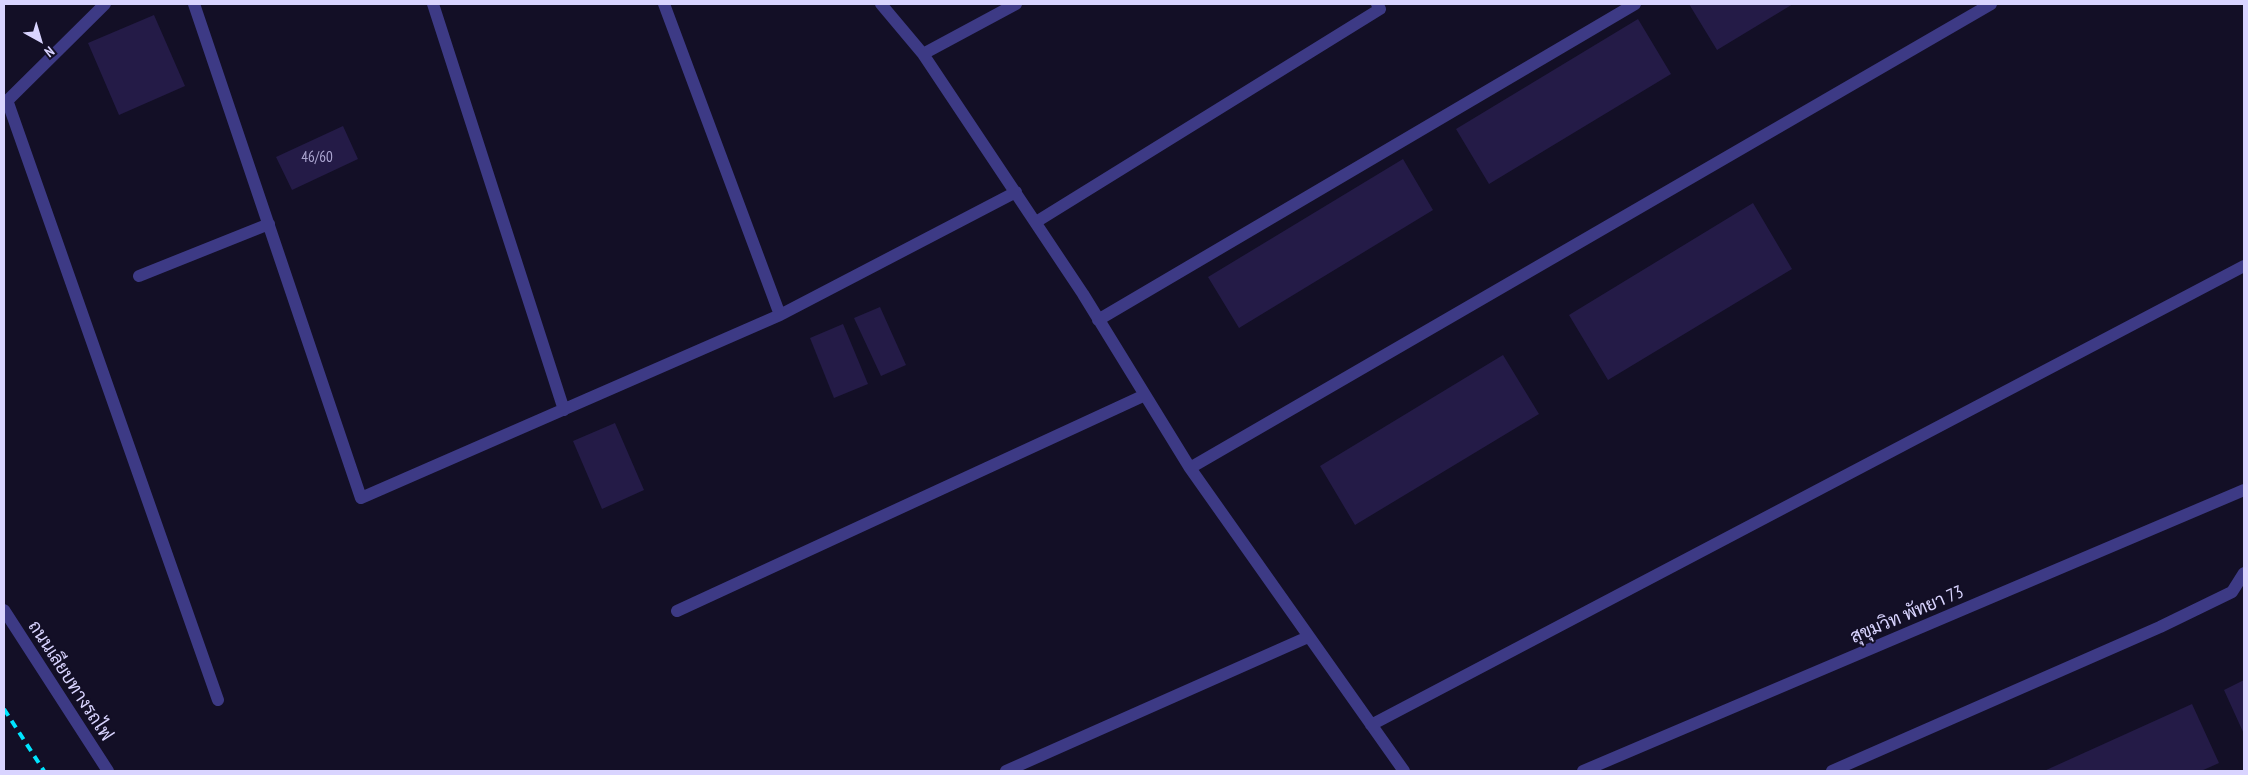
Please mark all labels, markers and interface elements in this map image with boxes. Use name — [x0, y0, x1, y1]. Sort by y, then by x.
north arrow — [15, 15, 65, 65]
text: N — [41, 42, 58, 61]
house number: 46/60 — [301, 149, 333, 167]
street label: สุขุมวิท พัทยา 73 — [1847, 581, 1967, 649]
street label: ถนนเลียบทางรถไฟ — [23, 617, 117, 745]

